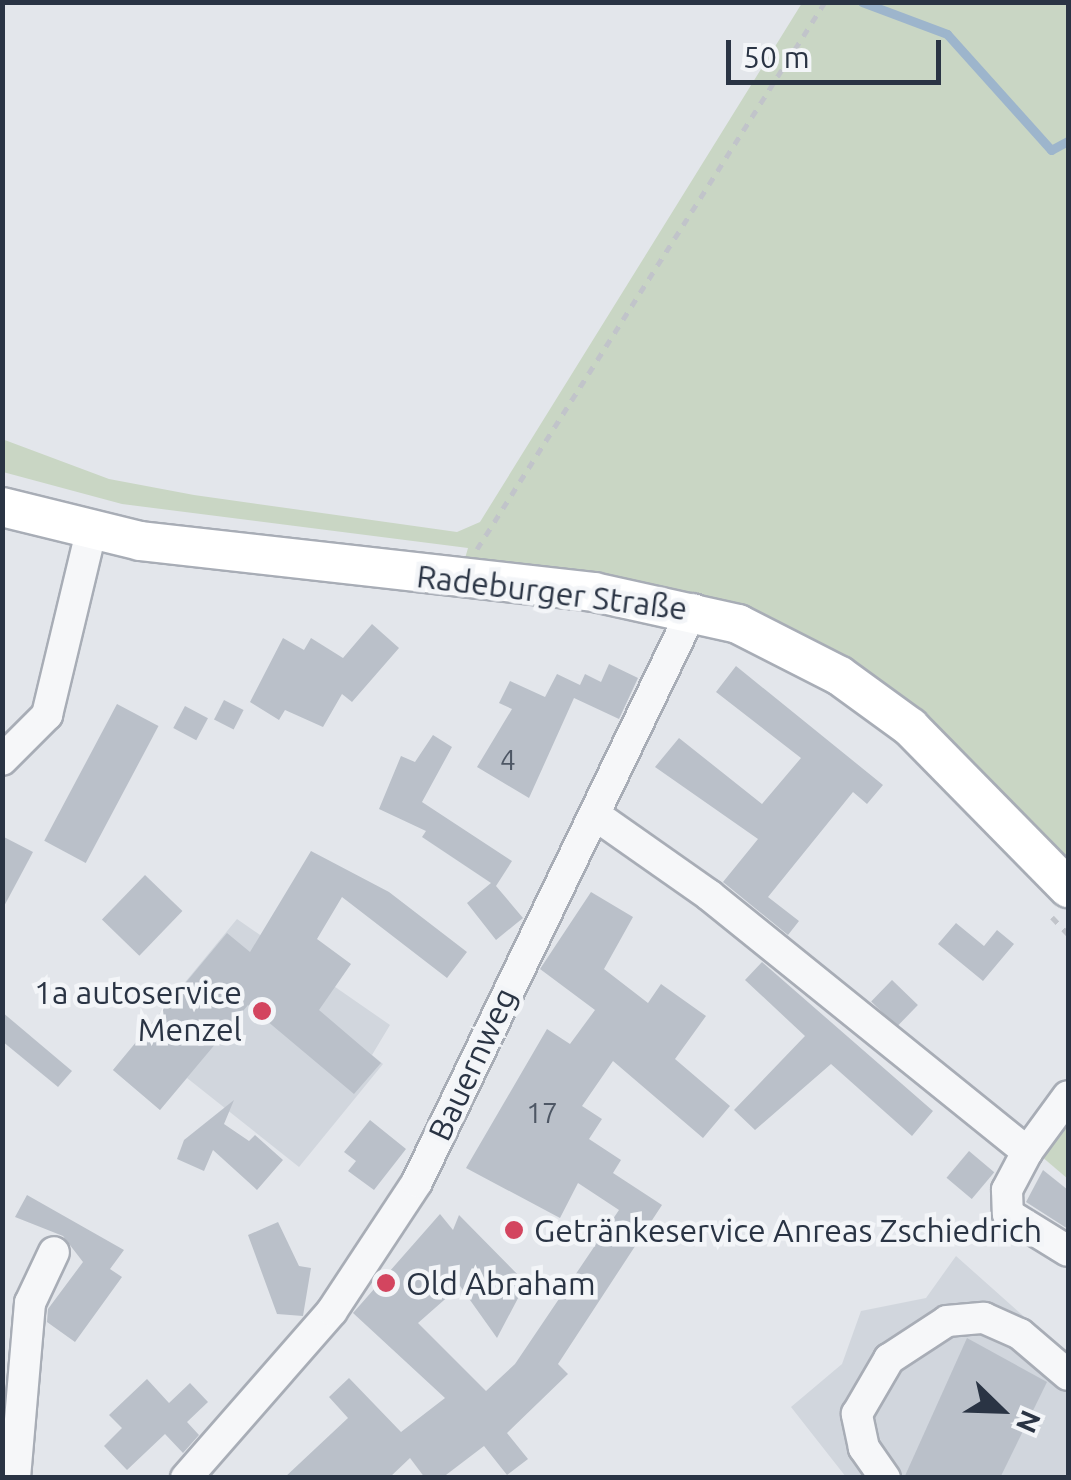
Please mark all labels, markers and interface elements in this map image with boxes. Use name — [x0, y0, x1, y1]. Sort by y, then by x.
scale bar — [731, 20, 946, 82]
text: 50 m — [743, 40, 810, 74]
street label: Radeburger Straße — [415, 556, 689, 628]
house number: 4 — [500, 743, 516, 777]
place label: 1a autoservice Menzel — [34, 974, 242, 1049]
street label: Bauernweg — [420, 982, 524, 1146]
marker: 1a autoservice Menzel — [251, 1000, 273, 1022]
house number: 17 — [526, 1096, 558, 1130]
place label: Getränkeservice Anreas Zschiedrich — [534, 1211, 1042, 1249]
marker: Getränkeservice Anreas Zschiedrich — [503, 1219, 525, 1241]
place label: Old Abraham — [406, 1264, 596, 1302]
marker: Old Abraham — [375, 1272, 397, 1294]
north arrow — [951, 1360, 1051, 1460]
text: N — [1011, 1406, 1047, 1438]

